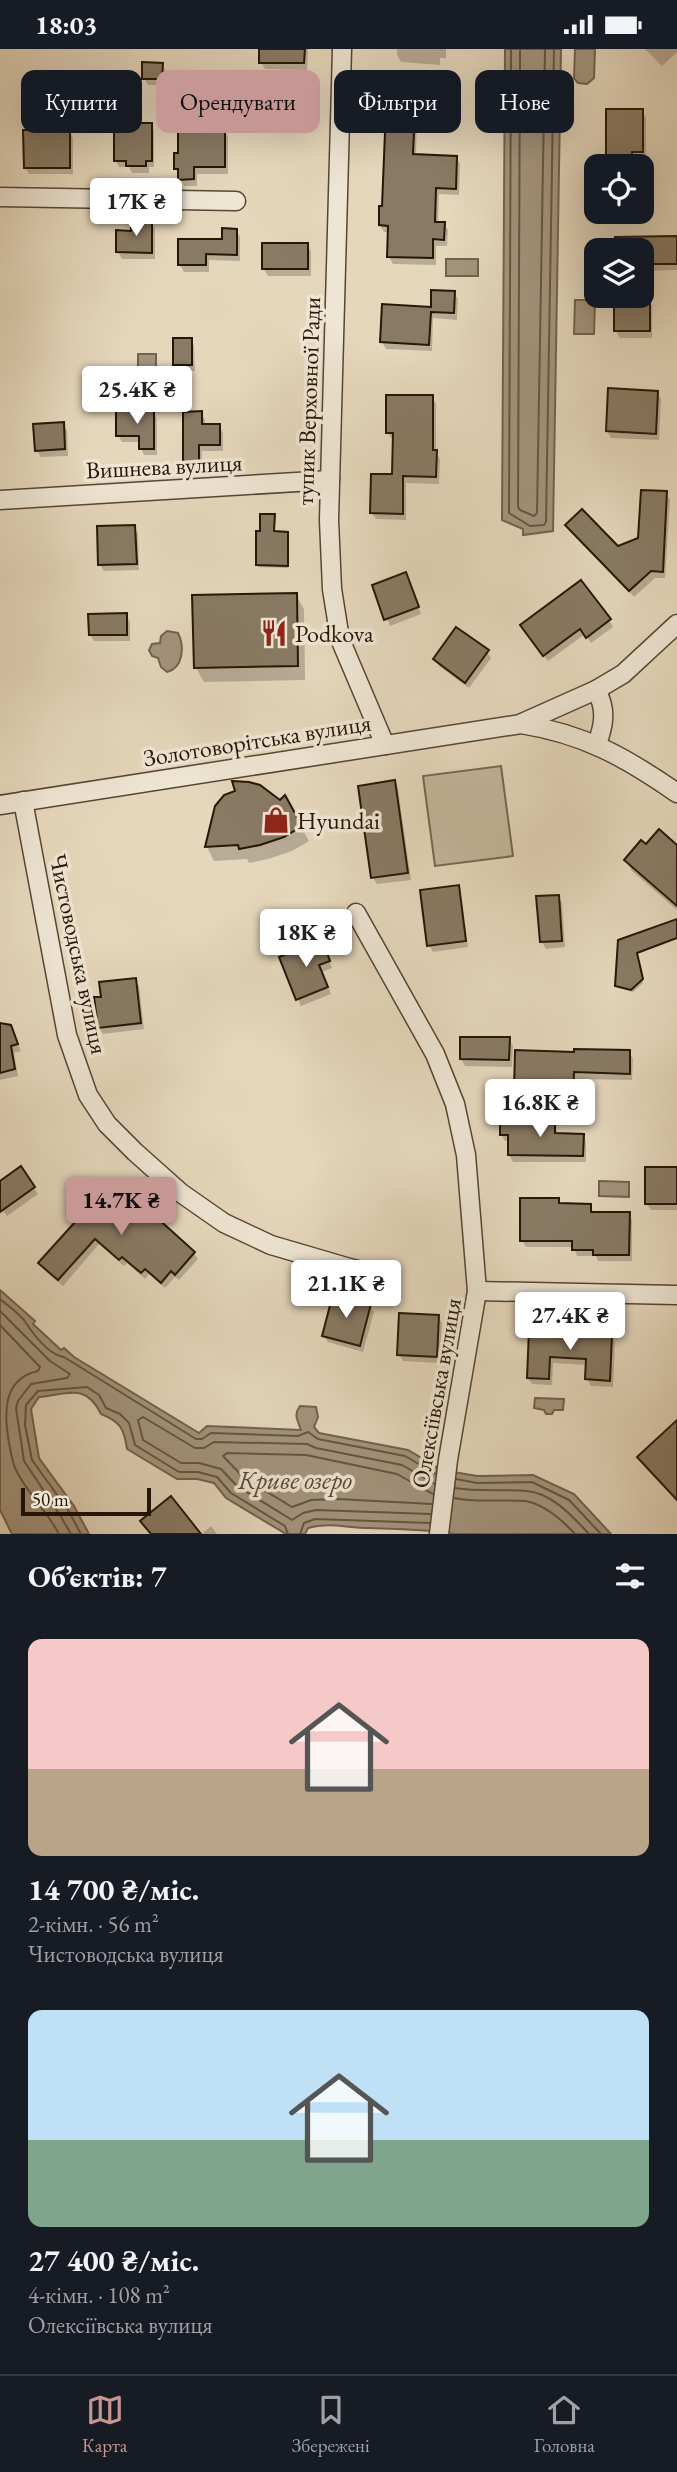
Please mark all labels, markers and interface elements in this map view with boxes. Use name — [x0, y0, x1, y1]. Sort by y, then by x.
text: 18:03 — [35, 8, 97, 42]
chip: Купити — [21, 70, 142, 133]
chip: Орендувати — [156, 70, 320, 133]
chip: Фільтри — [334, 70, 461, 133]
chip: Нове — [475, 70, 574, 133]
map controls — [584, 154, 654, 308]
button: locate — [584, 154, 654, 224]
pin: 17K ₴ — [87, 179, 185, 238]
text: 17K ₴ — [106, 186, 166, 216]
button: layers — [584, 238, 654, 308]
street label: тупик Верховної Ради — [289, 296, 327, 506]
pin: 25.4K ₴ — [72, 367, 202, 426]
text: 25.4K ₴ — [98, 374, 176, 404]
street label: Вишнева вулиця — [85, 446, 243, 486]
restaurant icon: Podkova — [259, 618, 289, 648]
place label: Podkova — [295, 618, 374, 649]
street label: Золотоворітська вулиця — [141, 707, 373, 773]
shop icon: Hyundai — [261, 805, 291, 835]
place label: Hyundai — [297, 805, 380, 836]
street label: Чистоводська вулиця — [43, 851, 115, 1057]
pin: 18K ₴ — [257, 909, 355, 969]
text: 18K ₴ — [276, 917, 336, 947]
pin: 16.8K ₴ — [475, 1079, 605, 1139]
text: 16.8K ₴ — [501, 1087, 579, 1117]
pin: 14.7K ₴ — [56, 1177, 186, 1237]
text: 14.7K ₴ — [82, 1185, 160, 1215]
pin: 21.1K ₴ — [281, 1261, 411, 1320]
text: 21.1K ₴ — [307, 1268, 385, 1298]
pin: 27.4K ₴ — [505, 1293, 635, 1352]
street label: Олексіївська вулиця — [404, 1295, 468, 1491]
text: 27.4K ₴ — [531, 1300, 609, 1330]
water label: Криве озеро — [237, 1463, 352, 1497]
scale bar — [21, 1485, 150, 1517]
text: 50 m — [32, 1487, 69, 1512]
text: Об’єктів: 7 — [28, 1557, 167, 1596]
icon: filters — [611, 1557, 649, 1595]
icon: home — [276, 1684, 402, 1810]
text: 14 700 ₴/міс. — [28, 1870, 199, 1909]
text: 2-кімн. · 56 m² — [28, 1909, 159, 1939]
text: Чистоводська вулиця — [28, 1939, 224, 1969]
icon: home — [276, 2055, 402, 2181]
text: 27 400 ₴/міс. — [28, 2241, 199, 2280]
text: 4-кімн. · 108 m² — [28, 2280, 170, 2310]
text: Олексіївська вулиця — [28, 2310, 213, 2340]
tab: Карта — [82, 2391, 127, 2458]
tab: Збережені — [292, 2391, 370, 2458]
tab: Головна — [534, 2391, 595, 2458]

